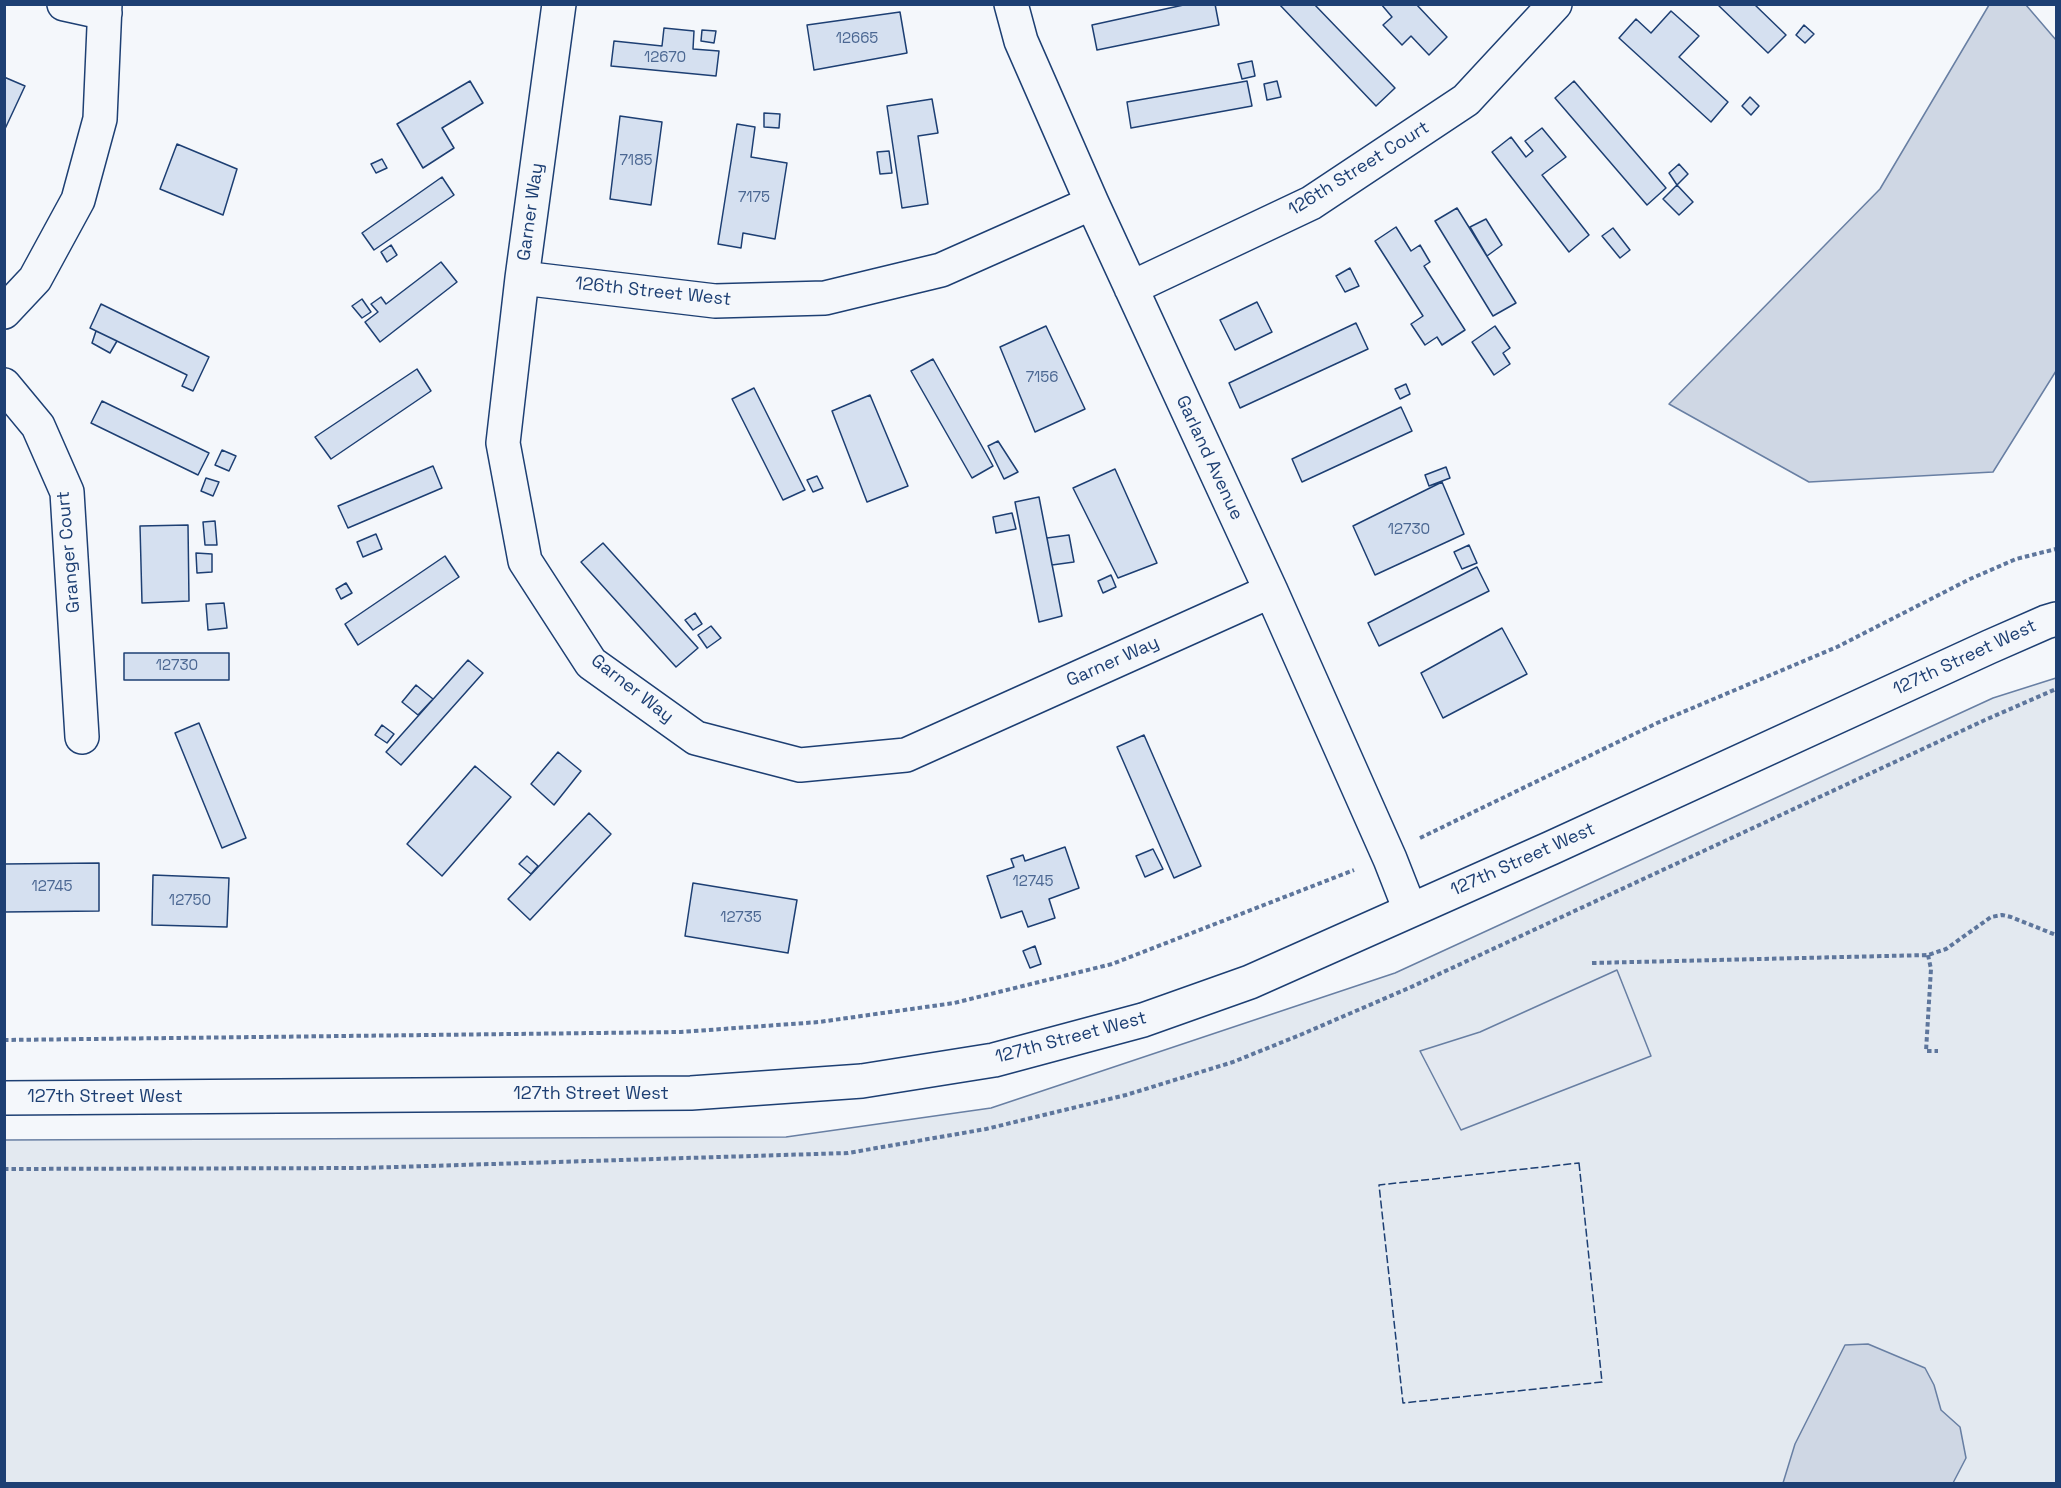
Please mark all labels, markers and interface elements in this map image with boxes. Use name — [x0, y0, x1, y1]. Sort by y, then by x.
house number: 12665 — [836, 30, 878, 48]
house number: 12670 — [644, 49, 686, 67]
street label: 126th Street Court — [1285, 117, 1433, 221]
house number: 7185 — [620, 152, 652, 170]
street label: Garner Way — [513, 162, 549, 262]
house number: 7175 — [738, 189, 770, 207]
street label: 126th Street West — [574, 273, 732, 311]
house number: 7156 — [1026, 369, 1058, 387]
street label: Garland Avenue — [1171, 392, 1247, 524]
street label: Granger Court — [53, 490, 85, 614]
house number: 12730 — [1388, 521, 1430, 539]
street label: 127th Street West — [1890, 615, 2040, 701]
street label: Garner Way — [1063, 632, 1163, 692]
street label: Garner Way — [586, 650, 678, 728]
house number: 12730 — [156, 657, 198, 675]
street label: 127th Street West — [1447, 818, 1599, 902]
house number: 12745 — [1012, 873, 1054, 891]
house number: 12745 — [31, 878, 73, 896]
house number: 12750 — [169, 892, 211, 910]
house number: 12735 — [720, 909, 762, 927]
street label: 127th Street West — [993, 1007, 1149, 1069]
street label: 127th Street West — [513, 1083, 669, 1105]
street label: 127th Street West — [27, 1086, 183, 1108]

